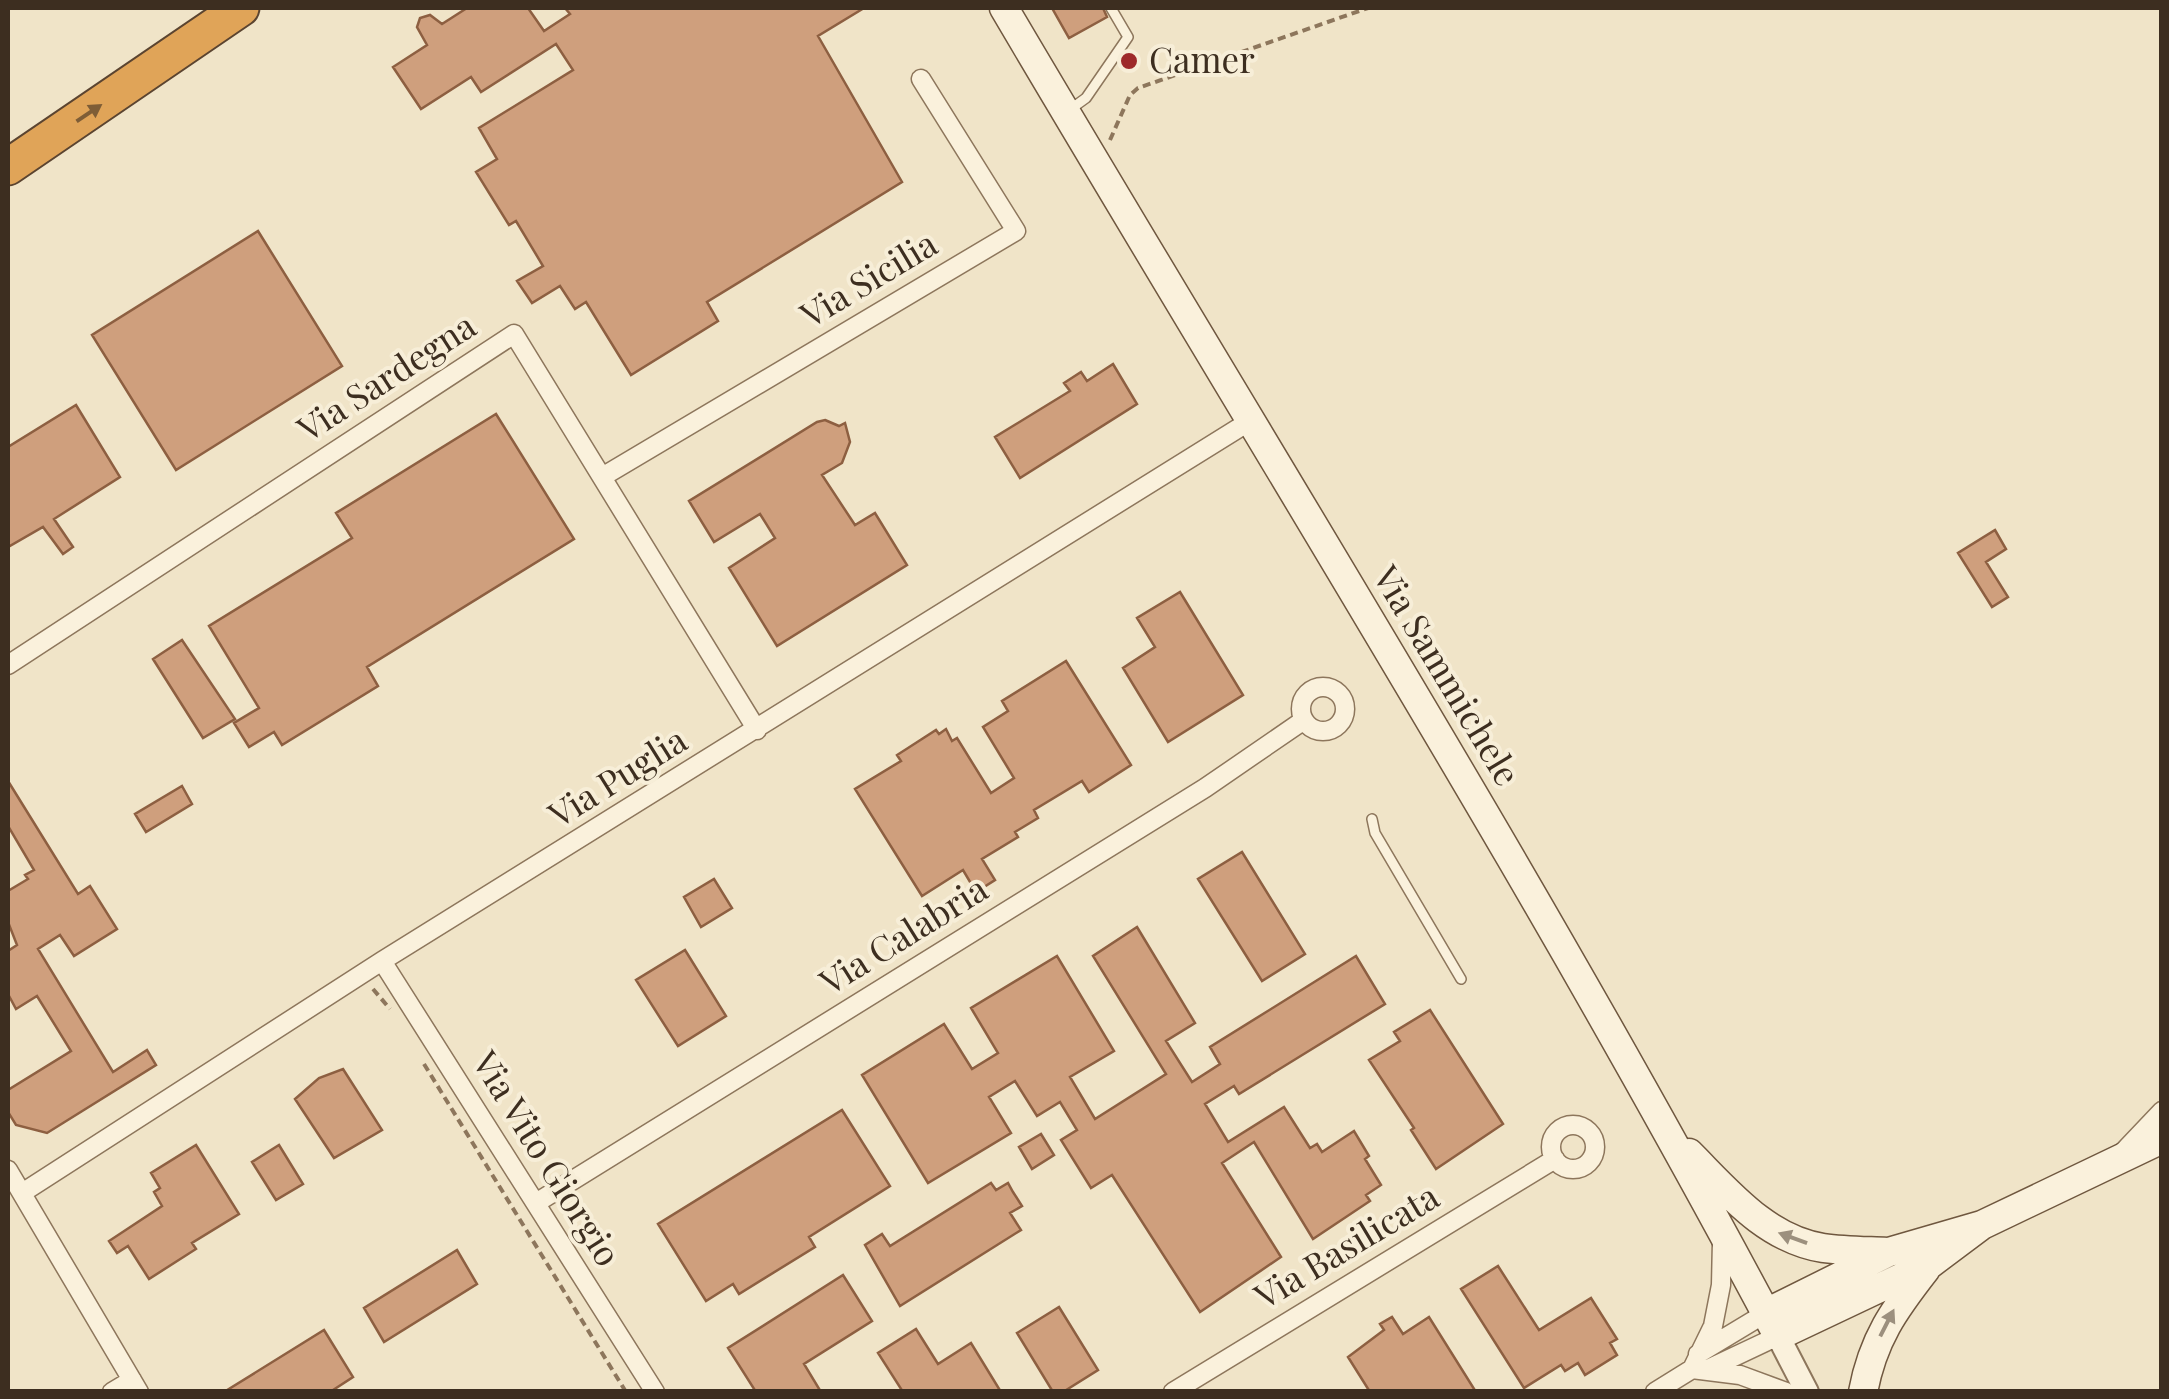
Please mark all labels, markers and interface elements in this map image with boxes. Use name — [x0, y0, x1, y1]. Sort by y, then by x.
place label: Camer — [1149, 35, 1255, 82]
marker: Camer — [1118, 50, 1140, 72]
one-way arrow — [75, 104, 102, 123]
street label: Via Sicilia — [790, 218, 945, 337]
street label: Via Sardegna — [287, 301, 484, 451]
street label: Via Sammichele — [1363, 555, 1532, 793]
street label: Via Puglia — [538, 715, 695, 837]
street label: Via Calabria — [809, 864, 996, 1004]
street label: Via Vito Giorgio — [463, 1040, 633, 1274]
street label: Via Basilicata — [1244, 1171, 1447, 1319]
one-way arrow — [1778, 1230, 1808, 1245]
one-way arrow — [1878, 1308, 1895, 1337]

